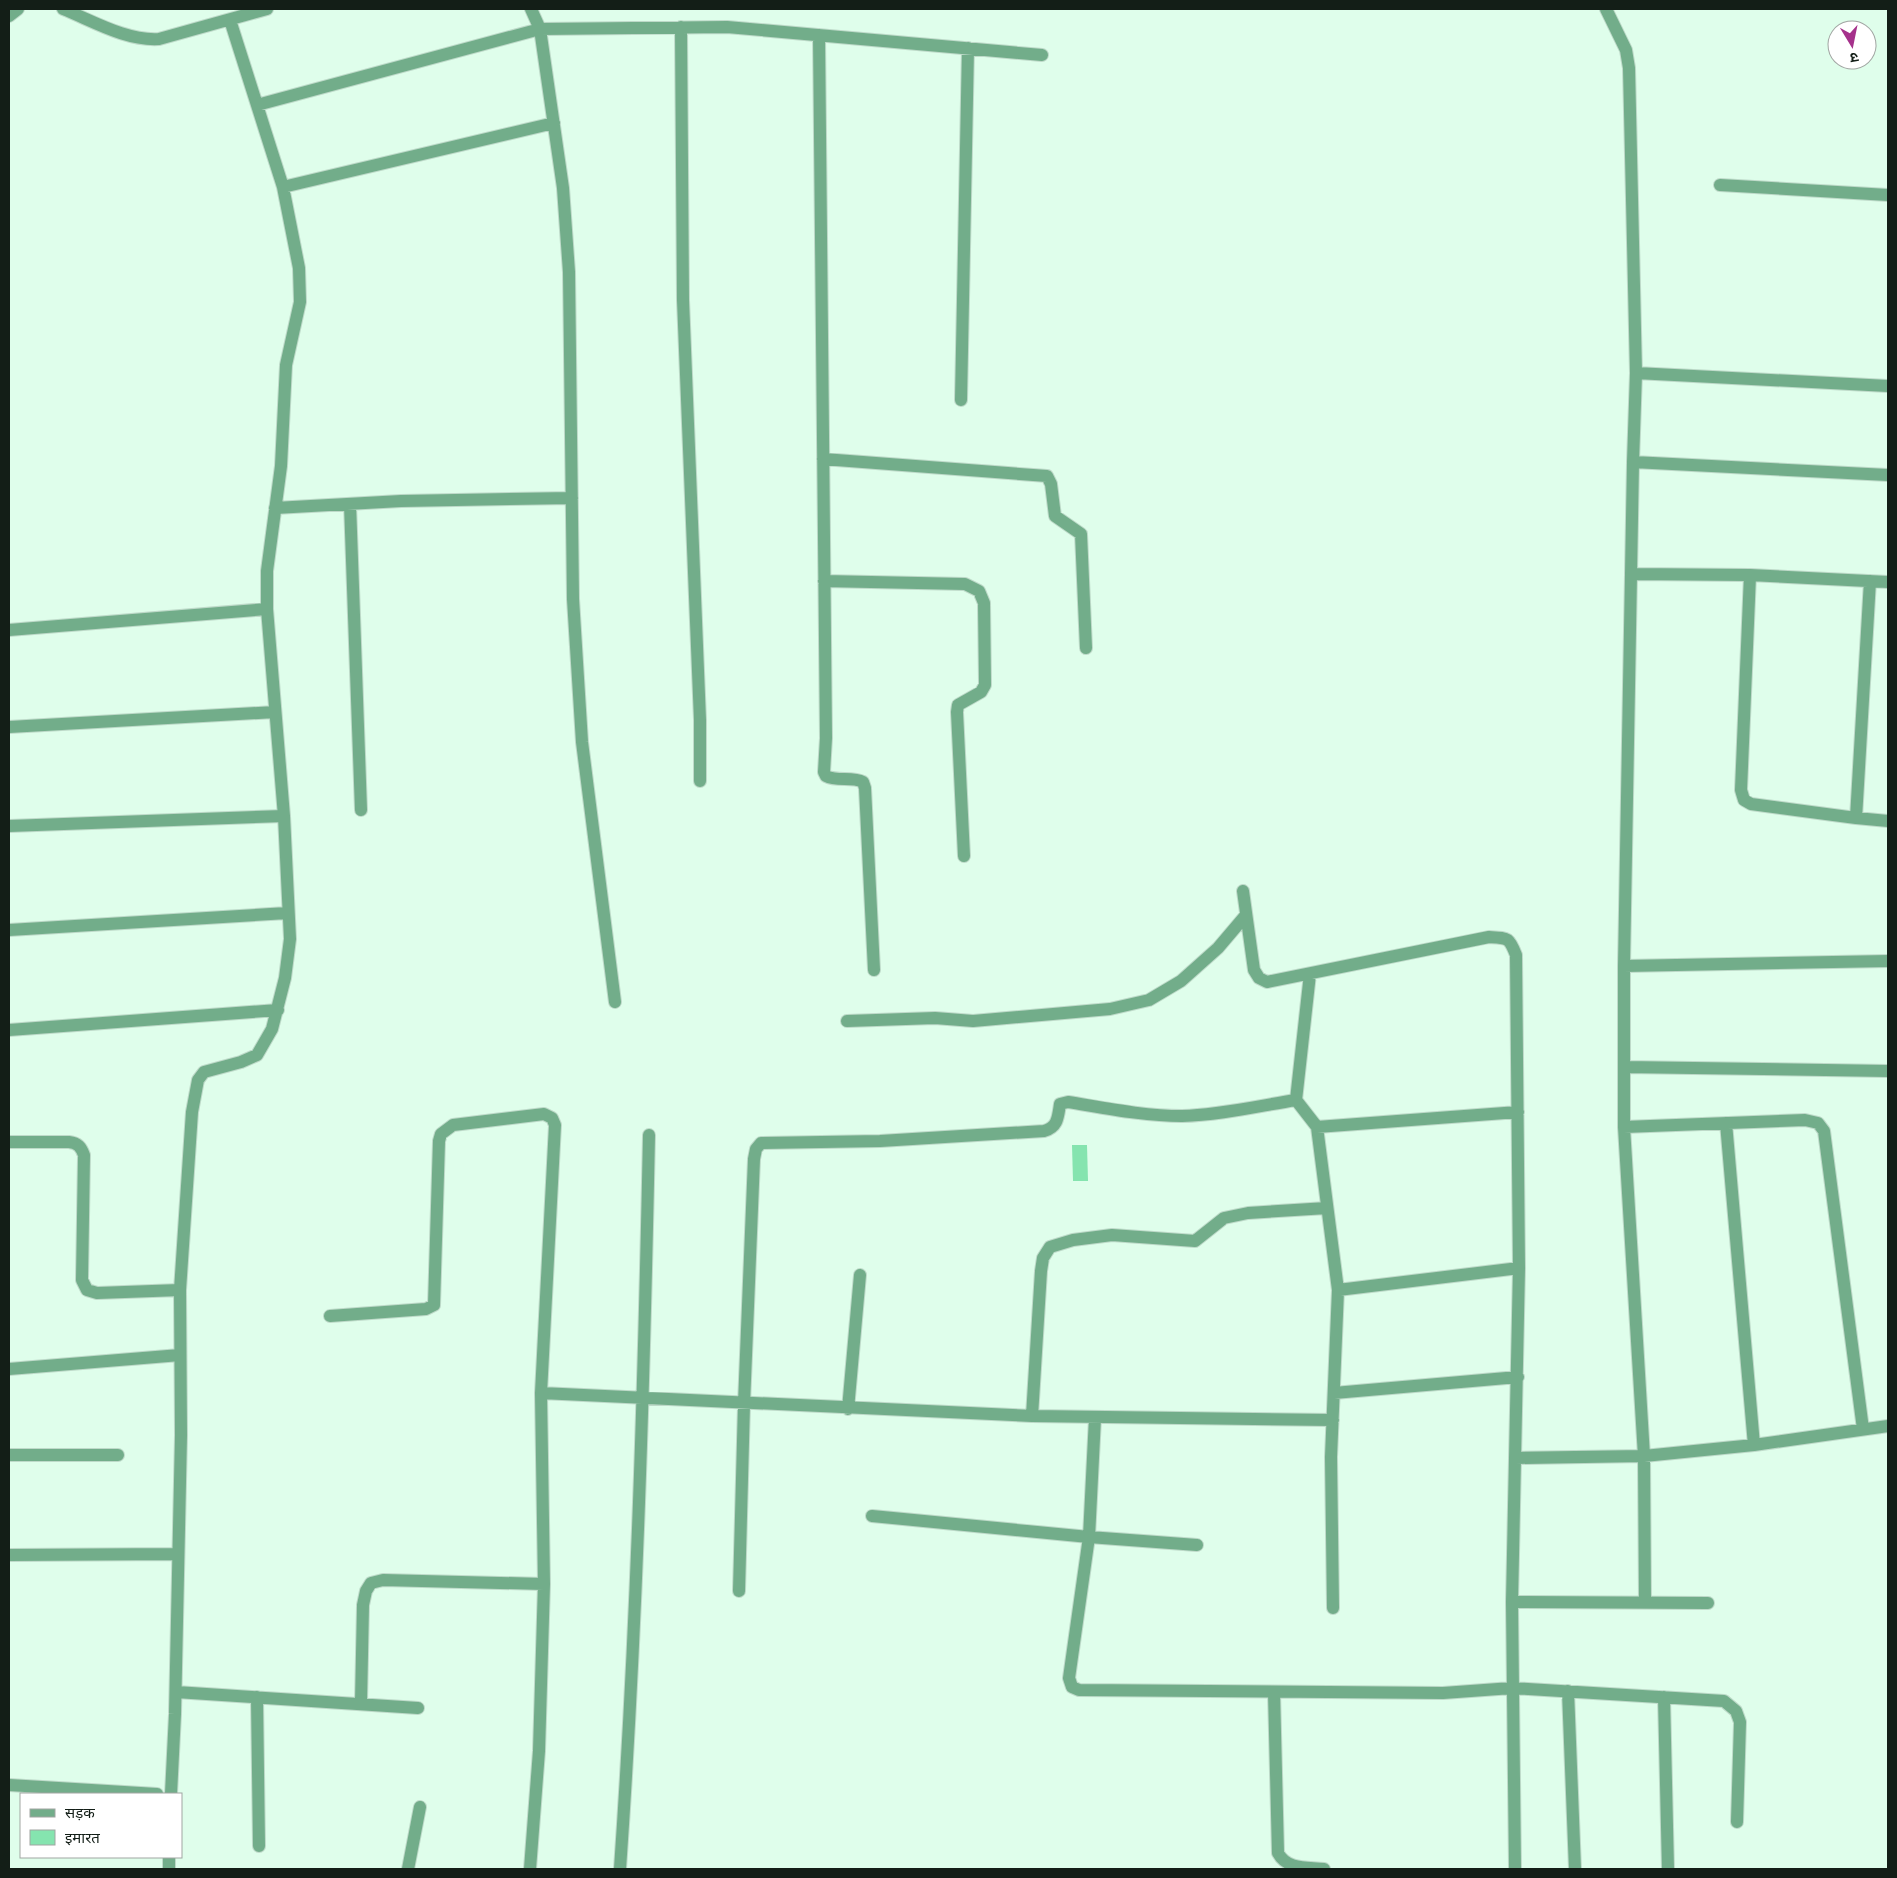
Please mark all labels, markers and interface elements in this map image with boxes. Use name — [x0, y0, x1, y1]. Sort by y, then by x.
north arrow — [1827, 20, 1877, 70]
text: उ — [1848, 48, 1860, 67]
legend — [20, 1793, 182, 1858]
text: सड़क — [65, 1804, 95, 1823]
text: इमारत — [65, 1829, 100, 1848]

